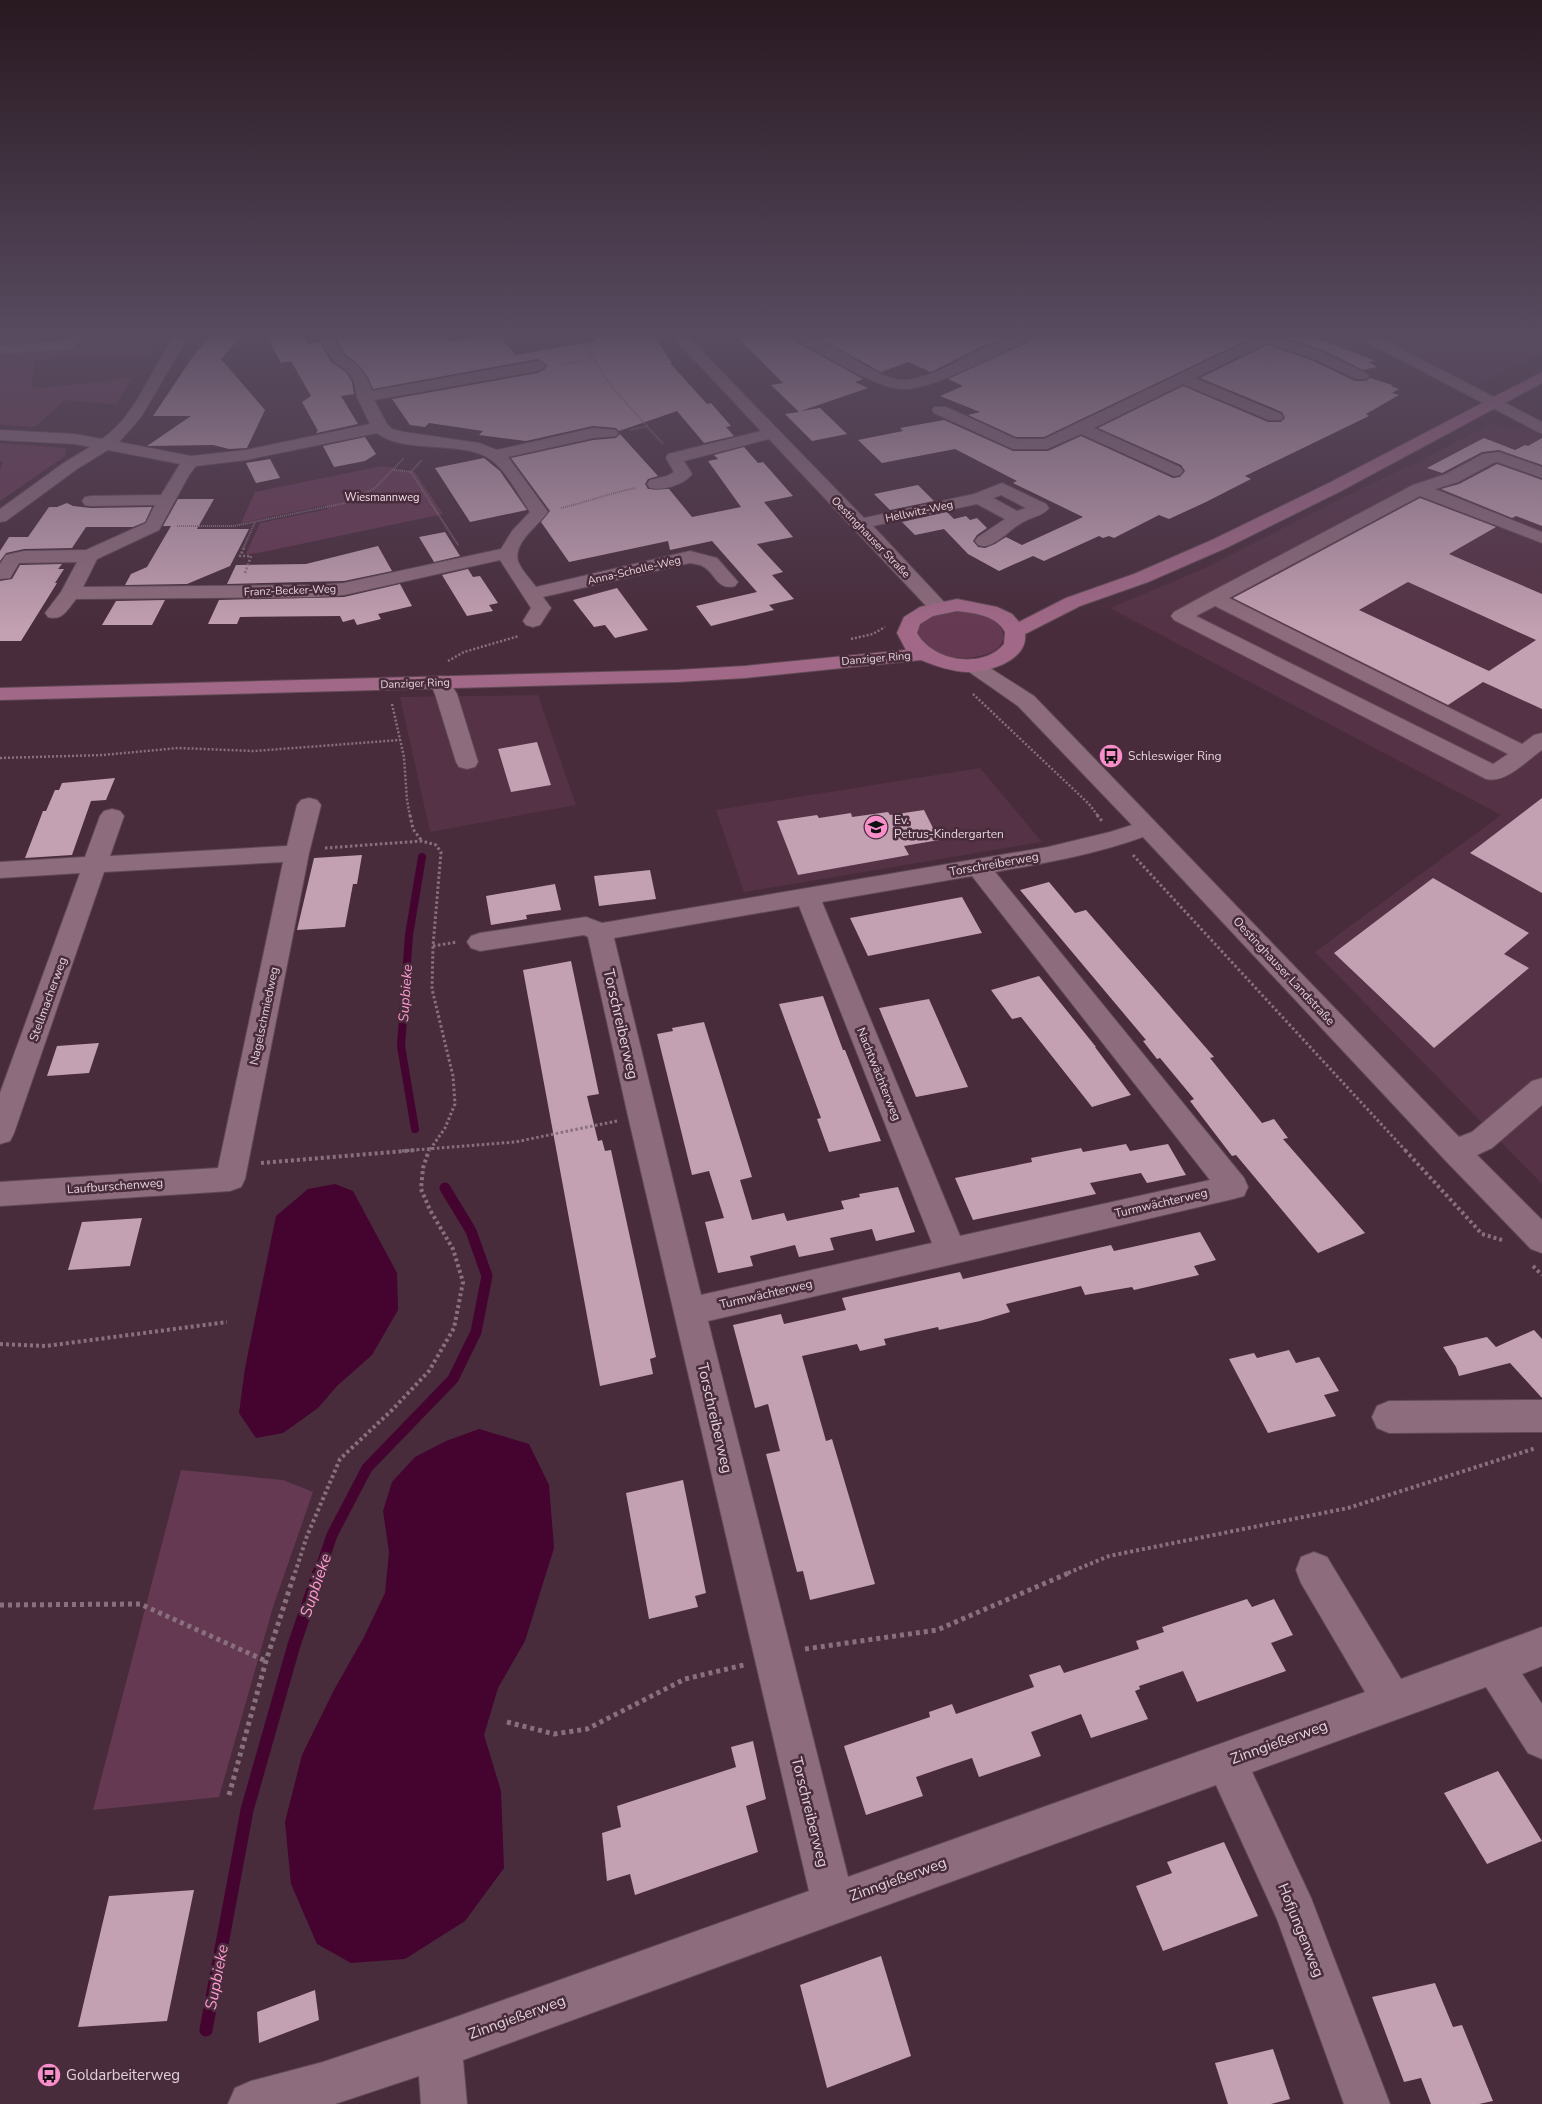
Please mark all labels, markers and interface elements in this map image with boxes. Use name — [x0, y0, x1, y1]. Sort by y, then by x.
park label: Wiesmannweg — [345, 490, 419, 505]
street label: Oestinghauser Straße — [828, 493, 914, 581]
street label: Hellwitz-Weg — [884, 497, 954, 526]
street label: Anna-Scholle-Weg — [586, 552, 682, 589]
street label: Franz-Becker-Weg — [244, 581, 336, 600]
street label: Danziger Ring — [841, 648, 911, 669]
street label: Danziger Ring — [380, 675, 450, 692]
bus stop icon: Schleswiger Ring — [1098, 743, 1124, 769]
place label: Schleswiger Ring — [1128, 748, 1222, 764]
place label: Ev. Petrus-Kindergarten — [894, 812, 1004, 842]
school or university icon: Ev. Petrus-Kindergarten — [863, 814, 889, 840]
street label: Torschreiberweg — [948, 848, 1040, 880]
street label: Oestinghauser Landstraße — [1230, 913, 1338, 1029]
street label: Stellmacherweg — [25, 955, 71, 1043]
water label: Supbieke — [394, 963, 417, 1023]
street label: Nagelschmiedweg — [246, 965, 282, 1067]
street label: Torschreiberweg — [599, 967, 643, 1081]
street label: Nachtwächterweg — [853, 1025, 905, 1123]
street label: Laufburschenweg — [66, 1175, 164, 1197]
street label: Turmwächterweg — [1113, 1185, 1209, 1221]
street label: Turmwächterweg — [718, 1276, 814, 1312]
street label: Torschreiberweg — [693, 1361, 737, 1475]
water label: Supbieke — [295, 1550, 337, 1620]
street label: Zinngießerweg — [1228, 1715, 1330, 1769]
street label: Torschreiberweg — [787, 1755, 833, 1869]
street label: Zinngießerweg — [847, 1852, 949, 1906]
street label: Hofjungenweg — [1273, 1880, 1329, 1980]
water label: Supbieke — [200, 1942, 234, 2012]
street label: Zinngießerweg — [466, 1990, 568, 2044]
bus stop icon: Goldarbeiterweg — [36, 2062, 62, 2088]
place label: Goldarbeiterweg — [66, 2065, 180, 2085]

